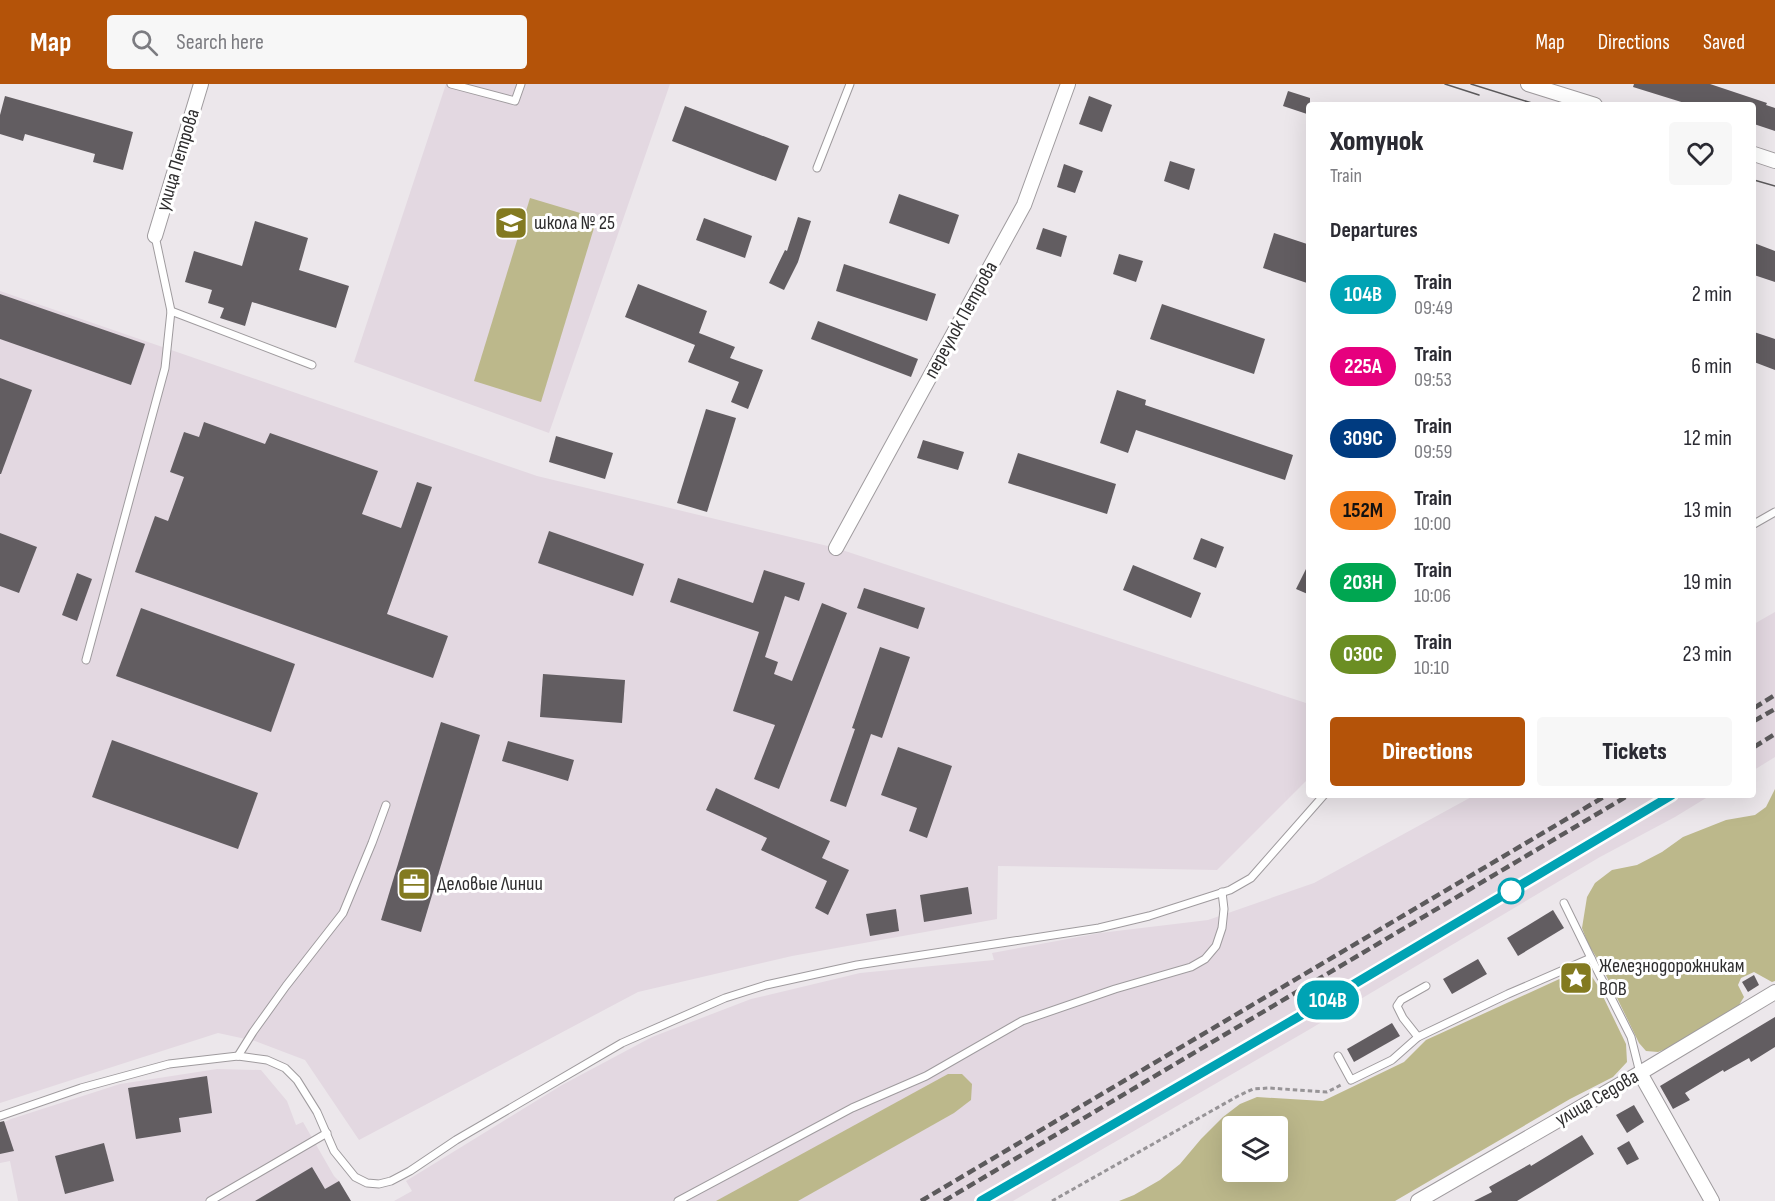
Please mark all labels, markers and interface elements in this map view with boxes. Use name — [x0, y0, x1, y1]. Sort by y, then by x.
search box — [107, 15, 527, 69]
text: Map — [30, 26, 71, 59]
icon: search — [128, 26, 161, 59]
text: Search here — [176, 29, 264, 56]
text: Map — [1535, 30, 1565, 55]
text: Directions — [1598, 30, 1670, 55]
text: Saved — [1703, 30, 1745, 55]
street label: улица Петрова — [151, 106, 205, 214]
button: heart — [1669, 122, 1732, 185]
text: Хотунок — [1330, 125, 1423, 158]
text: Train — [1330, 164, 1362, 188]
school or university icon: школа № 25 — [493, 205, 529, 241]
place label: школа № 25 — [534, 211, 615, 235]
text: Departures — [1330, 217, 1418, 244]
street label: переулок Петрова — [919, 257, 1003, 383]
text: Train — [1414, 269, 1452, 296]
text: 2 min — [1692, 281, 1732, 308]
text: 104В — [1344, 282, 1382, 307]
text: 09:49 — [1414, 296, 1453, 320]
text: Train — [1414, 341, 1452, 368]
text: 6 min — [1691, 353, 1732, 380]
text: 225А — [1344, 354, 1382, 379]
text: 09:53 — [1414, 368, 1452, 392]
text: Train — [1414, 413, 1452, 440]
text: 12 min — [1684, 425, 1732, 452]
text: 309С — [1343, 426, 1383, 451]
text: 09:59 — [1414, 440, 1452, 464]
text: Train — [1414, 485, 1452, 512]
text: 13 min — [1684, 497, 1732, 524]
text: 152М — [1343, 498, 1383, 523]
text: 10:00 — [1414, 512, 1451, 536]
text: Train — [1414, 557, 1452, 584]
text: 19 min — [1683, 569, 1732, 596]
text: 203Н — [1343, 570, 1383, 595]
text: 10:06 — [1414, 584, 1451, 608]
text: Train — [1414, 629, 1452, 656]
text: 23 min — [1683, 641, 1732, 668]
text: 030C — [1343, 642, 1383, 667]
text: 10:10 — [1414, 656, 1449, 680]
button: Directions — [1330, 717, 1525, 786]
button: Tickets — [1537, 717, 1732, 786]
office icon: Деловые Линии — [396, 866, 432, 902]
place label: Деловые Линии — [437, 872, 543, 896]
unlabelled marker — [1498, 878, 1524, 904]
place label: Железнодорожникам ВОВ — [1599, 954, 1744, 1001]
place icon: Железнодорожникам ВОВ — [1558, 960, 1594, 996]
line badge: 104В — [1286, 980, 1370, 1020]
text: 104В — [1309, 988, 1347, 1013]
street label: улица Седова — [1551, 1065, 1643, 1131]
map controls — [1222, 1116, 1288, 1182]
button: layers — [1222, 1116, 1288, 1182]

